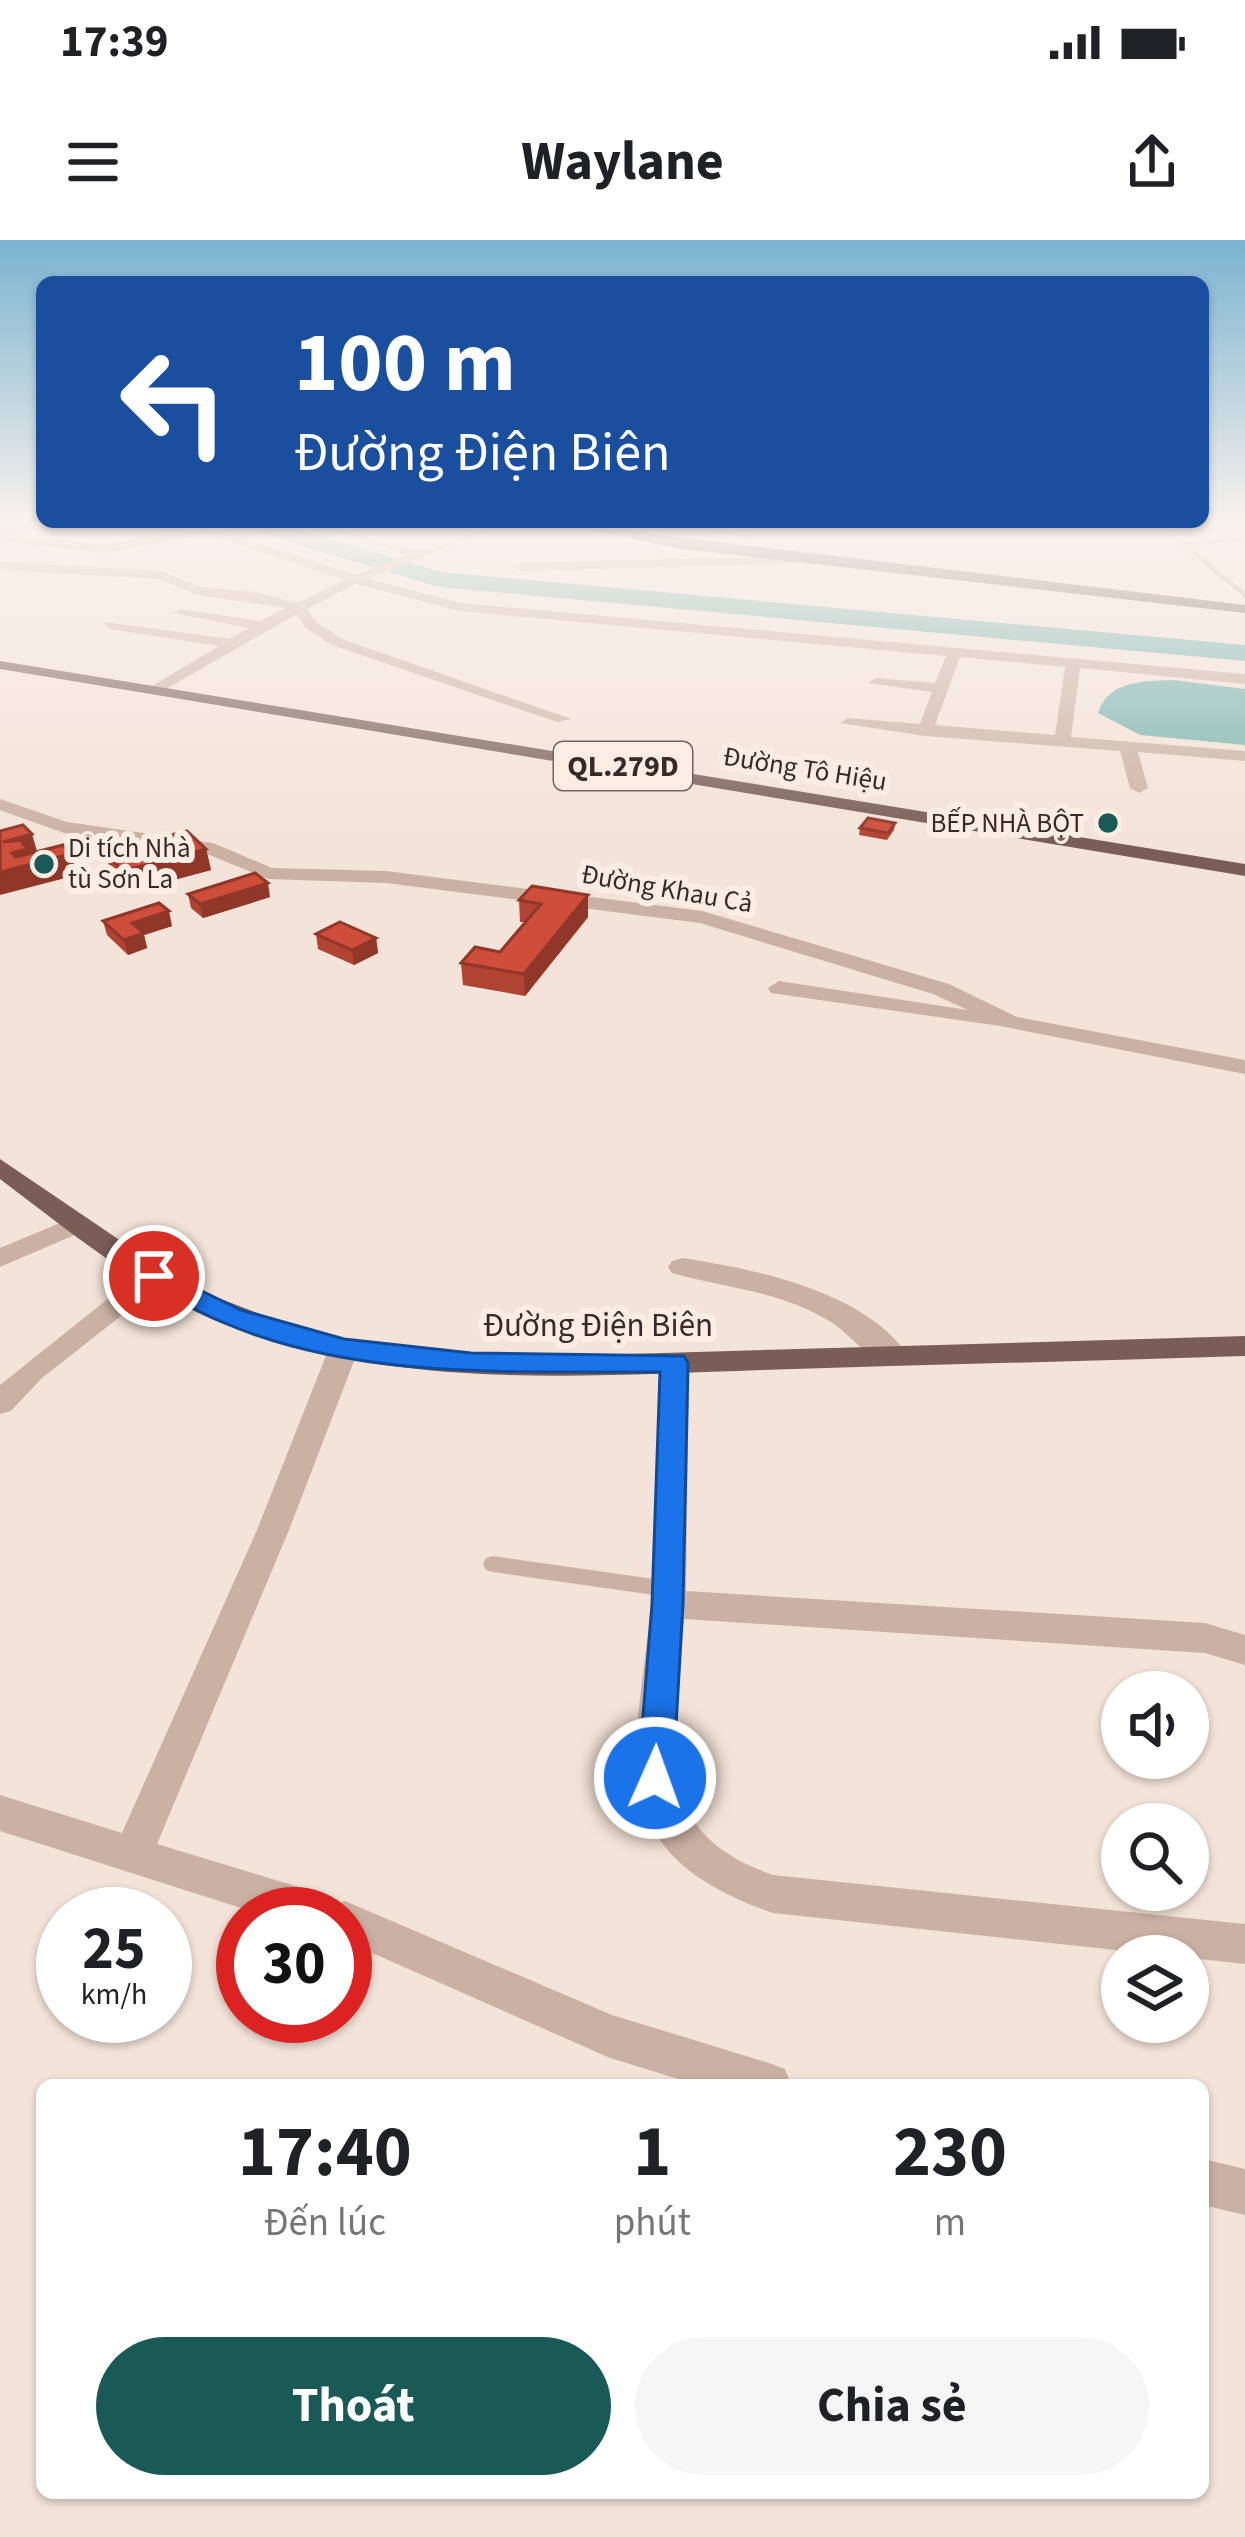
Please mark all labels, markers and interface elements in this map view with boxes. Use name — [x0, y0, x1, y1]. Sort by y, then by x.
text: 17:39 — [60, 10, 169, 74]
text: Waylane — [521, 124, 724, 201]
icon: menu — [60, 129, 126, 195]
icon: share — [1119, 129, 1185, 195]
text: 100 m — [294, 304, 516, 424]
icon: left — [96, 324, 252, 480]
text: Đường Điện Biên — [294, 415, 671, 492]
street label: Đường Tô Hiệu — [720, 737, 890, 801]
road number: QL.279D — [554, 742, 692, 790]
place label: BẾP NHÀ BỘT — [930, 804, 1084, 843]
marker: BẾP NHÀ BỘT — [1095, 810, 1121, 836]
place label: Di tích Nhà tù Sơn La — [68, 829, 191, 899]
marker: Di tích Nhà tù Sơn La — [31, 851, 57, 877]
street label: Đường Khau Cả — [578, 855, 756, 923]
pin — [103, 1225, 205, 1327]
icon: arrive — [121, 1243, 187, 1309]
street label: Đường Điện Biên — [483, 1302, 713, 1349]
map controls — [1101, 1671, 1209, 2043]
button: sound — [1101, 1671, 1209, 1779]
position arrow — [592, 1715, 718, 1841]
button: search — [1101, 1803, 1209, 1911]
speed limit sign: 30 — [216, 1887, 372, 2043]
text: 25 — [82, 1907, 146, 1992]
button: layers — [1101, 1935, 1209, 2043]
text: km/h — [81, 1973, 147, 2016]
text: 17:40 — [238, 2101, 412, 2204]
text: 1 — [633, 2101, 671, 2204]
text: 230 — [893, 2101, 1007, 2204]
text: Đến lúc — [264, 2195, 386, 2251]
text: phút — [614, 2195, 691, 2251]
text: m — [934, 2195, 966, 2251]
button: Thoát — [96, 2337, 611, 2475]
button: Chia sẻ — [635, 2337, 1149, 2475]

